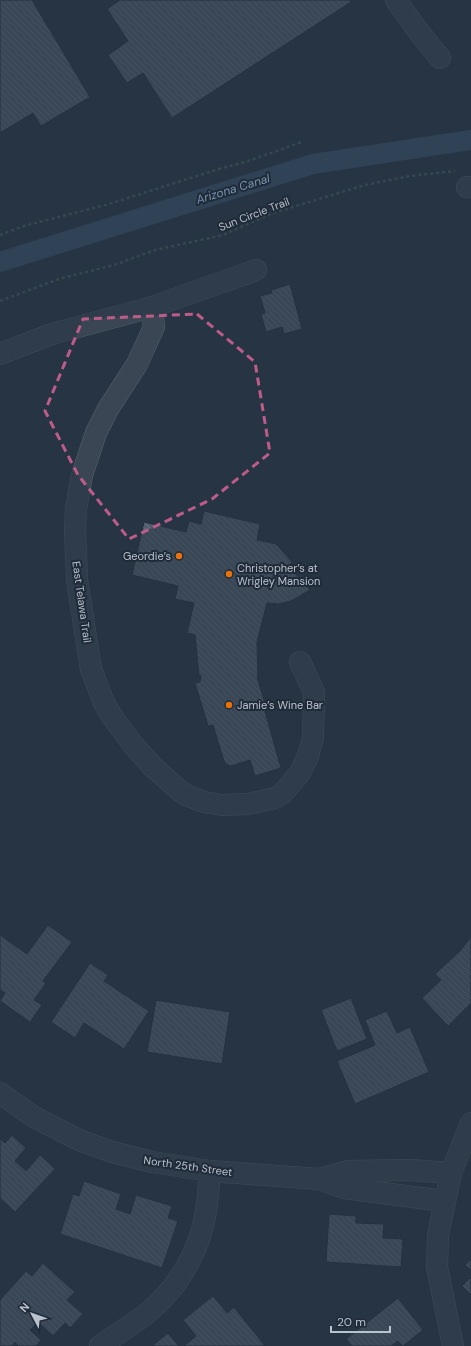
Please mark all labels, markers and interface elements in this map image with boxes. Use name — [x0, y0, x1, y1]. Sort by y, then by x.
water label: Arizona Canal — [193, 170, 272, 208]
street label: Sun Circle Trail — [217, 194, 291, 234]
place label: Geordie’s — [123, 549, 171, 563]
marker: Geordie’s — [174, 551, 184, 561]
street label: East Telawa Trail — [69, 560, 95, 644]
place label: Christopher’s at Wrigley Mansion — [237, 561, 320, 588]
marker: Christopher’s at Wrigley Mansion — [224, 569, 234, 579]
place label: Jamie’s Wine Bar — [237, 698, 323, 712]
marker: Jamie’s Wine Bar — [224, 700, 234, 710]
street label: North 25th Street — [143, 1153, 233, 1179]
north arrow — [12, 1294, 52, 1334]
text: N — [17, 1300, 32, 1315]
scale bar — [331, 1308, 390, 1334]
text: 20 m — [337, 1314, 366, 1330]

